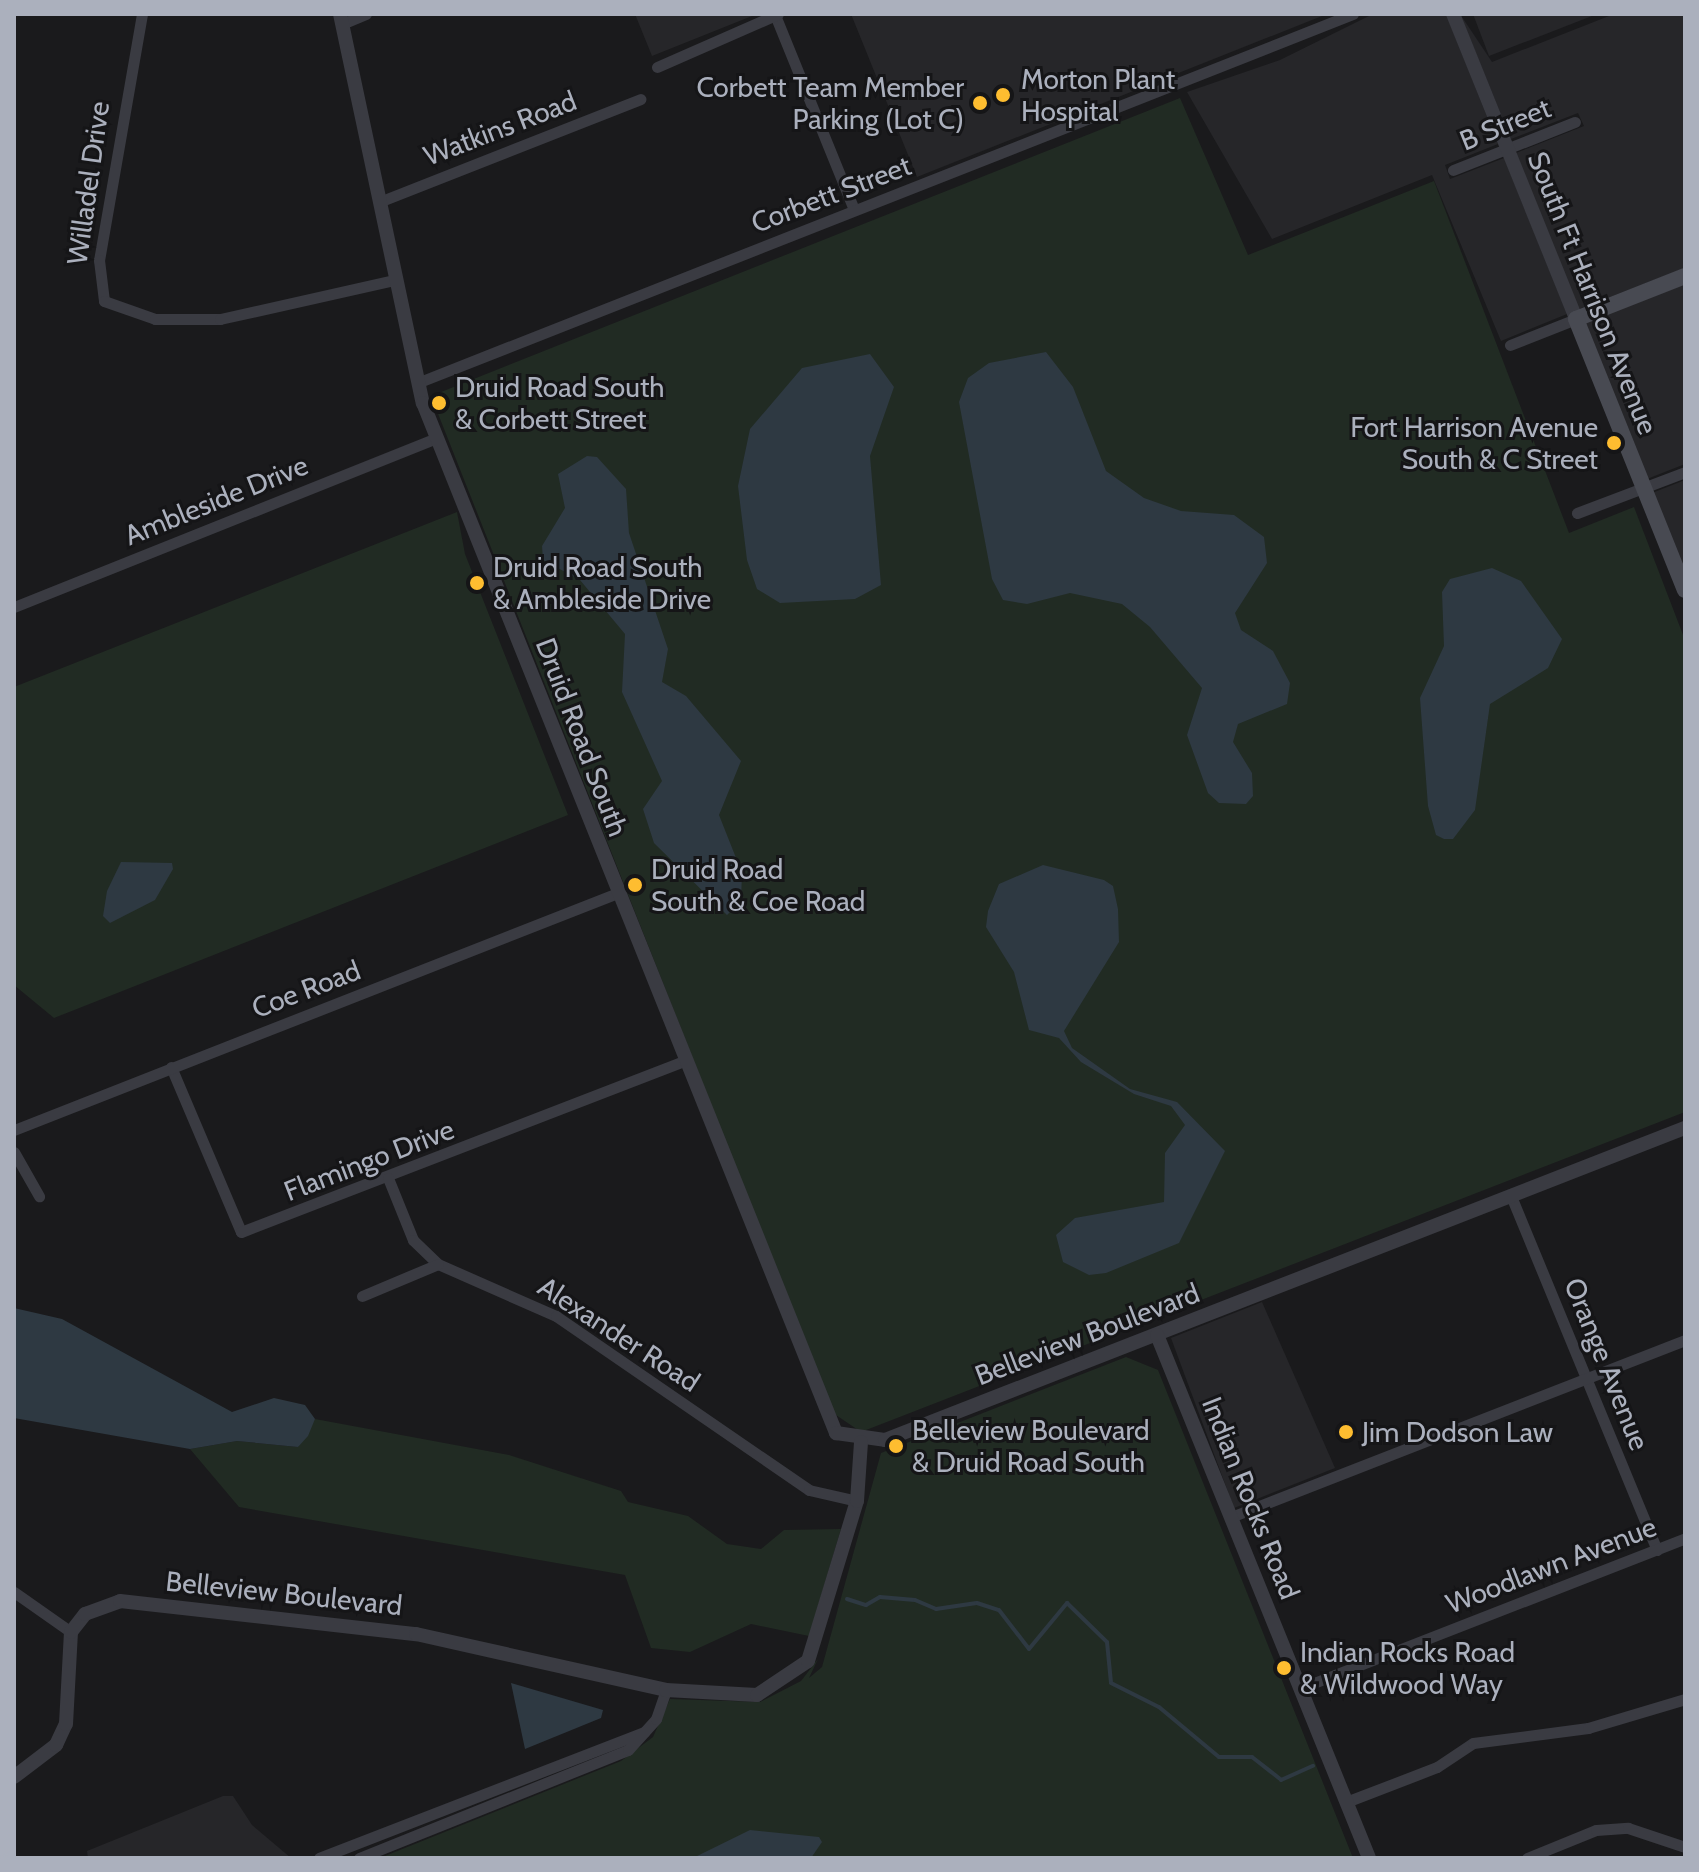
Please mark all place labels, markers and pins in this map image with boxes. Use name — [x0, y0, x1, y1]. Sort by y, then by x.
place label: Morton Plant Hospital — [1021, 62, 1175, 128]
place label: Corbett Team Member Parking (Lot C) — [696, 70, 964, 136]
marker: Morton Plant Hospital — [992, 84, 1014, 106]
marker: Corbett Team Member Parking (Lot C) — [971, 94, 989, 112]
place label: Druid Road South & Corbett Street — [455, 370, 665, 436]
marker: Druid Road South & Corbett Street — [430, 394, 448, 412]
place label: Fort Harrison Avenue South & C Street — [1350, 410, 1598, 476]
marker: Fort Harrison Avenue South & C Street — [1605, 434, 1623, 452]
place label: Druid Road South & Ambleside Drive — [493, 550, 711, 616]
marker: Druid Road South & Ambleside Drive — [468, 574, 486, 592]
place label: Druid Road South & Coe Road — [651, 852, 865, 918]
marker: Druid Road South & Coe Road — [626, 876, 644, 894]
place label: Belleview Boulevard & Druid Road South — [912, 1413, 1150, 1479]
place label: Jim Dodson Law — [1362, 1415, 1553, 1449]
marker: Jim Dodson Law — [1337, 1423, 1355, 1441]
marker: Belleview Boulevard & Druid Road South — [887, 1437, 905, 1455]
place label: Indian Rocks Road & Wildwood Way — [1300, 1635, 1515, 1701]
marker: Indian Rocks Road & Wildwood Way — [1275, 1659, 1293, 1677]

